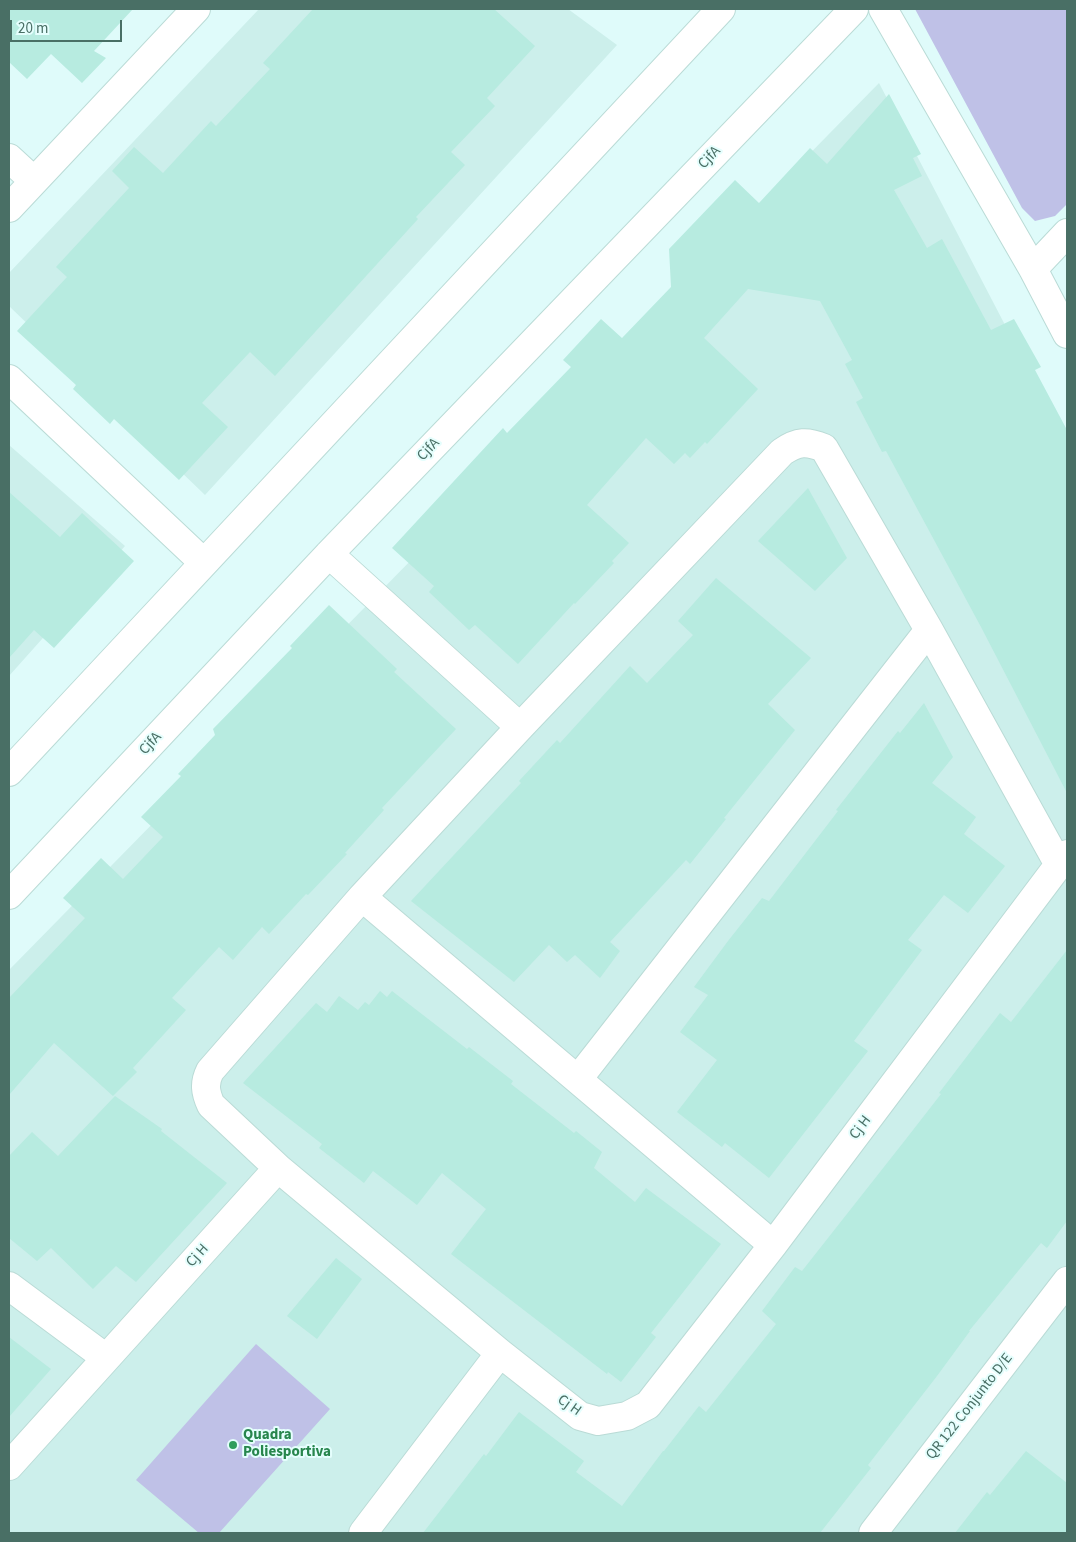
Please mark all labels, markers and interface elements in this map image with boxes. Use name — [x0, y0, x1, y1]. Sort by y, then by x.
scale bar — [12, 10, 125, 42]
text: 20 m — [18, 18, 48, 39]
street label: CjfA — [695, 143, 725, 173]
street label: CjfA — [414, 435, 444, 465]
street label: CjfA — [136, 729, 166, 759]
street label: Cj H — [846, 1113, 876, 1143]
street label: Cj H — [183, 1241, 213, 1271]
street label: QR 122 Conjunto D/E — [923, 1350, 1017, 1464]
street label: Cj H — [554, 1391, 584, 1421]
place label: Quadra Poliesportiva — [243, 1427, 331, 1462]
marker: Quadra Poliesportiva — [227, 1439, 239, 1451]

